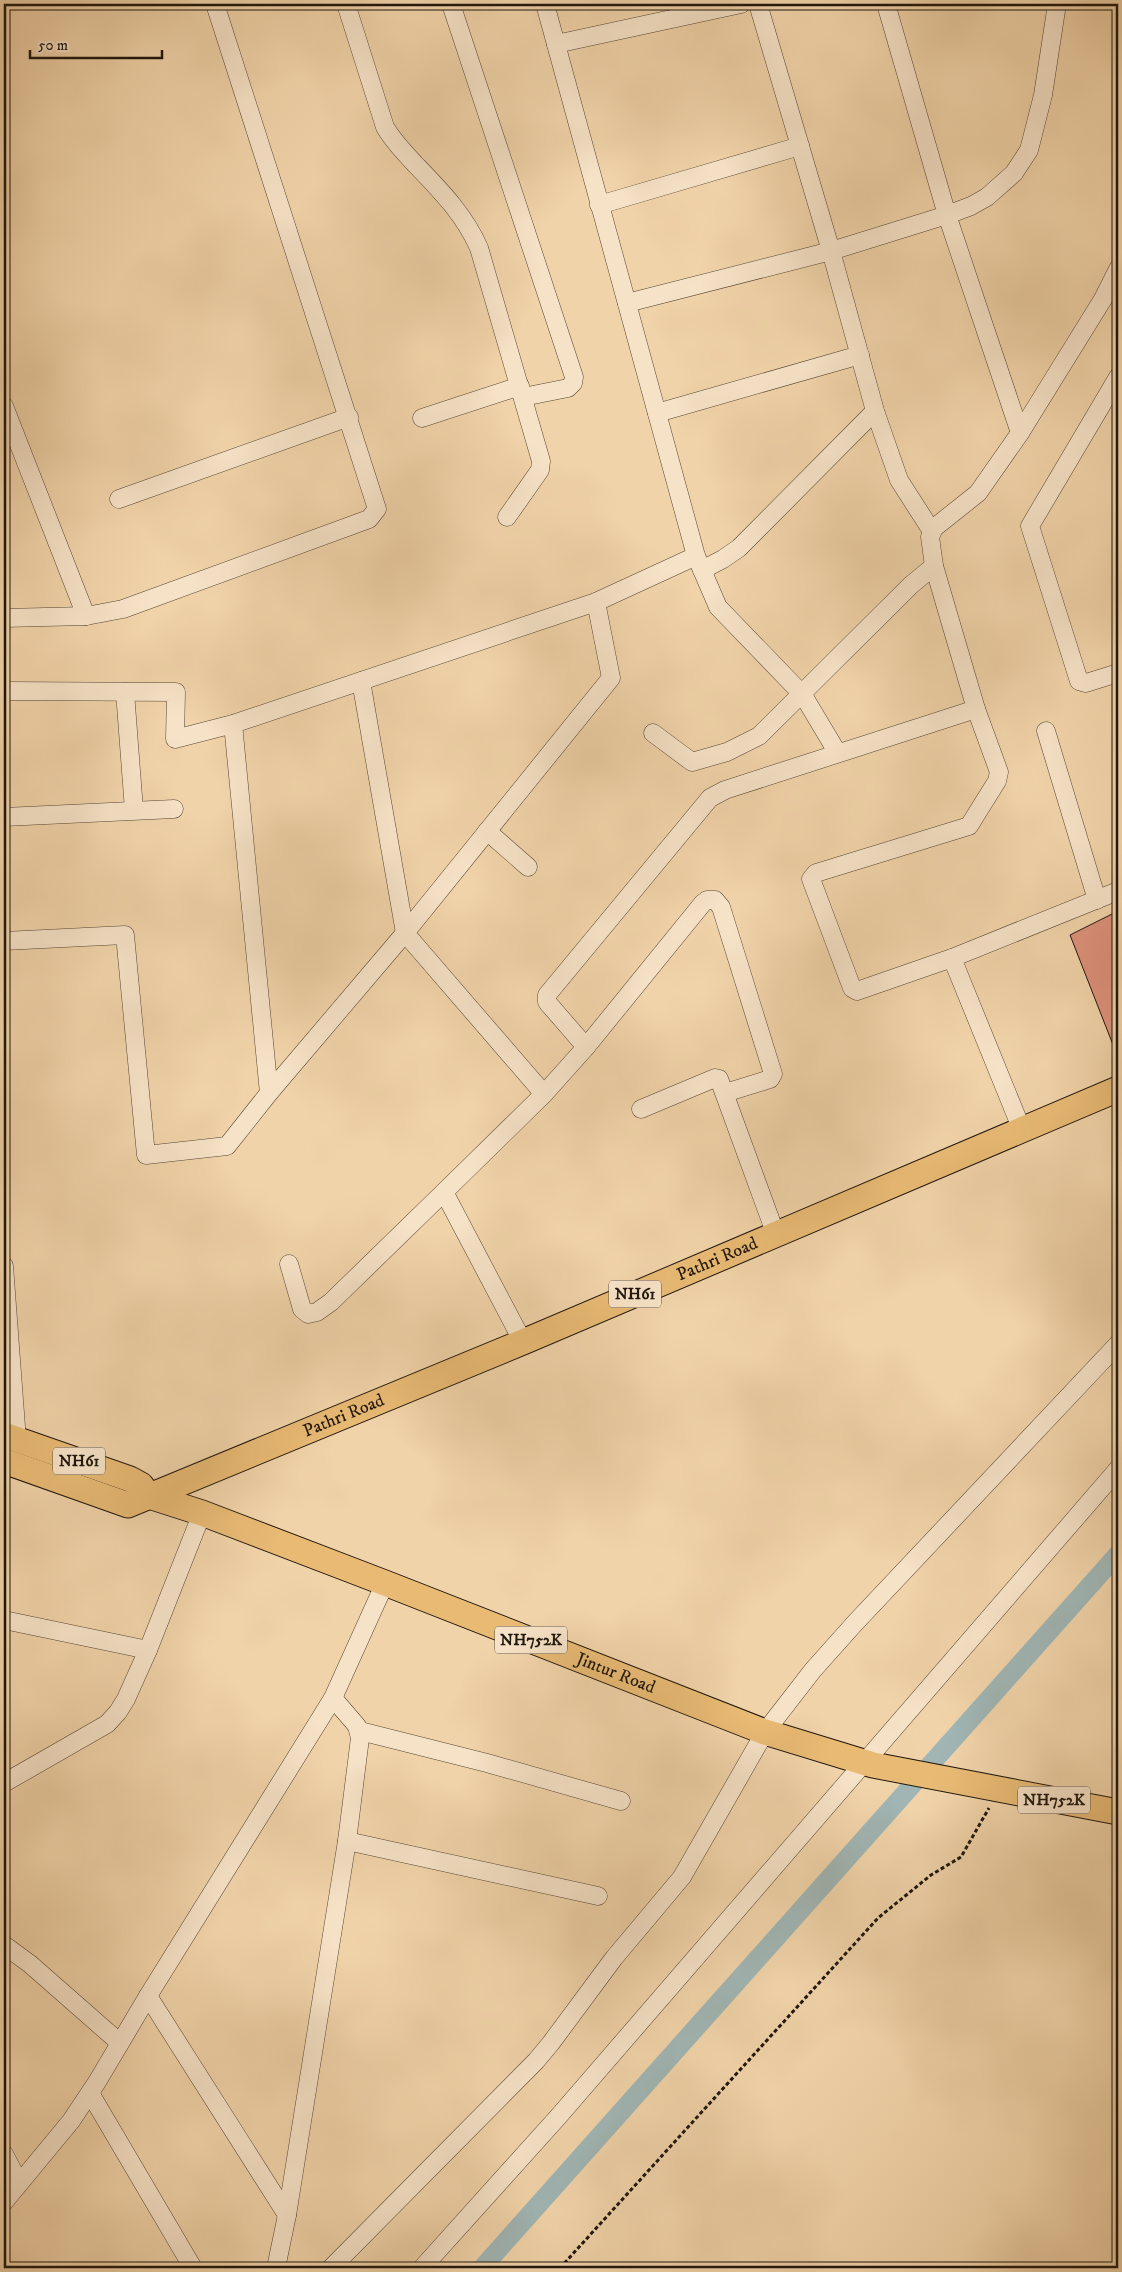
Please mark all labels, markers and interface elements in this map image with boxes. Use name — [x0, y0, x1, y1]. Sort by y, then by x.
scale bar — [30, 28, 162, 60]
text: 50 m — [38, 36, 68, 55]
street label: Pathri Road — [673, 1232, 761, 1286]
road number: NH61 — [609, 1280, 661, 1308]
street label: Pathri Road — [300, 1389, 388, 1442]
road number: NH61 — [53, 1448, 105, 1474]
road number: NH752K — [495, 1626, 567, 1654]
street label: Jintur Road — [571, 1647, 658, 1699]
road number: NH752K — [1018, 1786, 1090, 1814]

